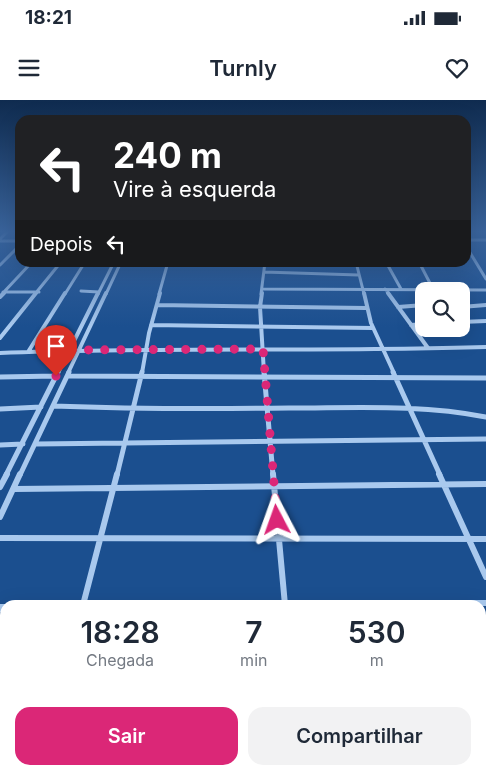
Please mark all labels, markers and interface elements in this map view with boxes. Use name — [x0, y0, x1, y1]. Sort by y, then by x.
text: 18:21 — [25, 6, 72, 29]
icon: menu — [15, 54, 43, 82]
icon: heart — [443, 54, 471, 82]
text: Turnly — [209, 55, 277, 81]
text: 240 m — [113, 134, 222, 176]
icon: left — [30, 135, 95, 200]
text: Vire à esquerda — [113, 176, 276, 202]
icon: left — [102, 230, 130, 258]
text: Depois — [30, 233, 92, 256]
map controls — [415, 282, 470, 337]
button: search — [415, 282, 470, 337]
pin — [35, 325, 77, 376]
icon: arrive — [42, 332, 70, 360]
position arrow — [250, 493, 302, 545]
text: 18:28 — [80, 614, 160, 650]
text: 7 — [245, 614, 262, 650]
text: 530 — [348, 614, 406, 650]
text: Chegada — [86, 650, 154, 670]
text: min — [240, 650, 267, 670]
text: m — [370, 650, 384, 670]
button: Sair — [15, 707, 238, 765]
button: Compartilhar — [248, 707, 471, 765]

